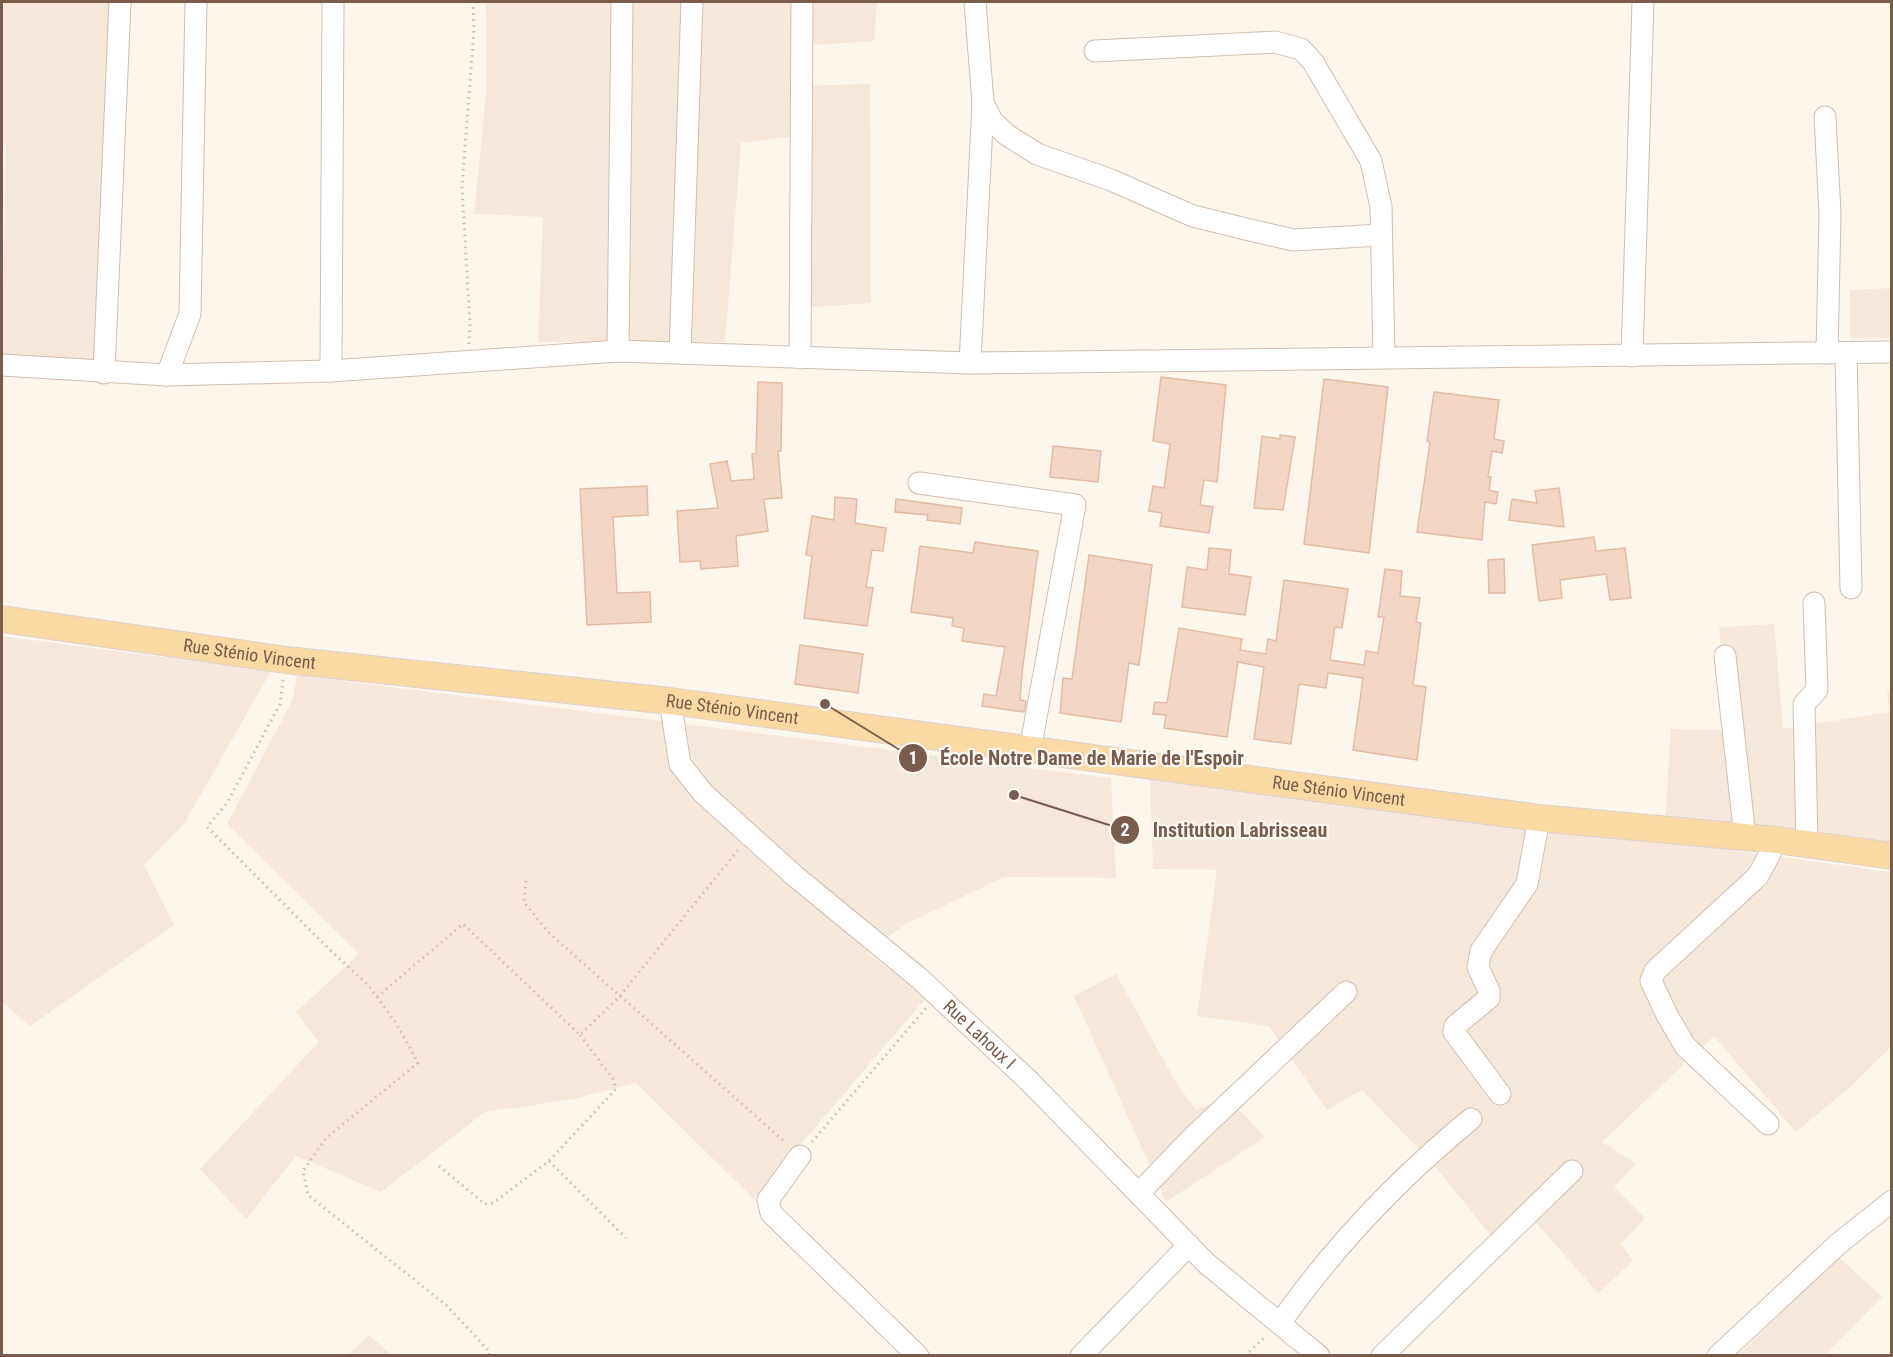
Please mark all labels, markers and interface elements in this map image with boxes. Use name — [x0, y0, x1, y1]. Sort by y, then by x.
street label: Rue Sténio Vincent — [182, 634, 317, 673]
street label: Rue Sténio Vincent — [665, 690, 800, 728]
callout: École Notre Dame de Marie de l'Espoir — [898, 739, 1256, 777]
text: École Notre Dame de Marie de l'Espoir — [940, 746, 1244, 770]
text: 1 — [908, 747, 918, 768]
street label: Rue Sténio Vincent — [1271, 771, 1407, 810]
callout: Institution Labrisseau — [1110, 811, 1339, 849]
text: Institution Labrisseau — [1153, 818, 1327, 842]
text: 2 — [1120, 819, 1130, 840]
street label: Rue Lahoux I — [939, 995, 1020, 1073]

